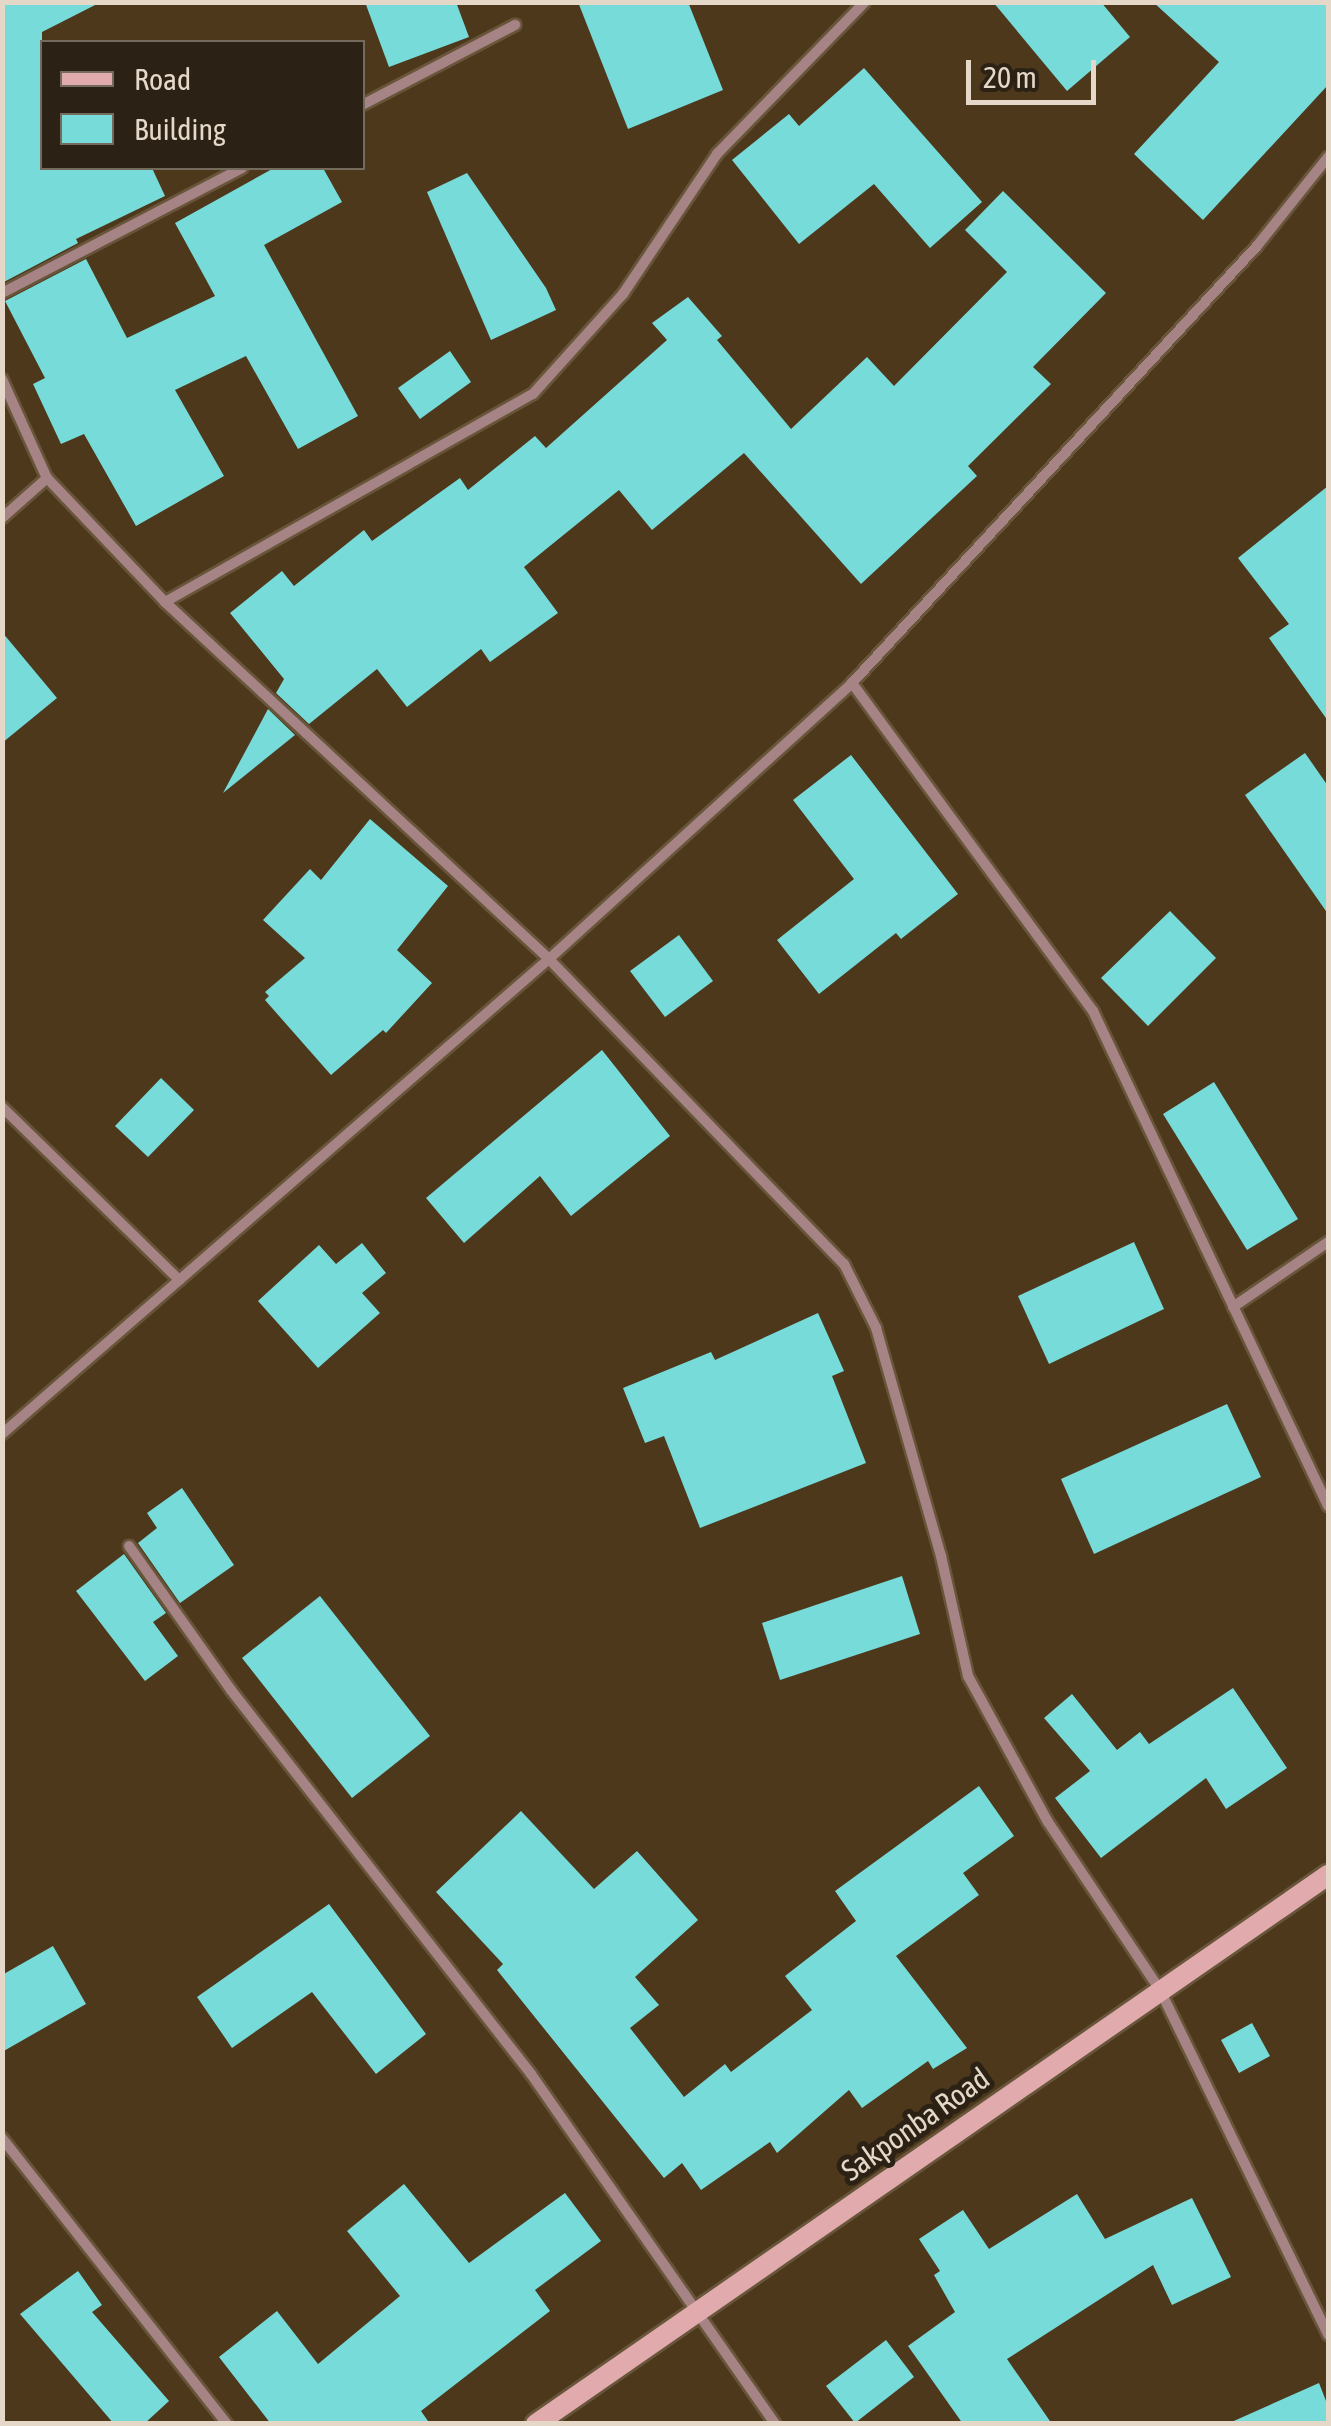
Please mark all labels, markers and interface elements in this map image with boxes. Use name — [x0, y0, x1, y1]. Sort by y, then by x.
legend — [40, 40, 365, 170]
scale bar — [971, 40, 1101, 102]
text: 20 m — [983, 60, 1037, 94]
text: Road — [134, 62, 191, 96]
text: Building — [134, 112, 226, 146]
street label: Sakponba Road — [834, 2060, 996, 2188]

